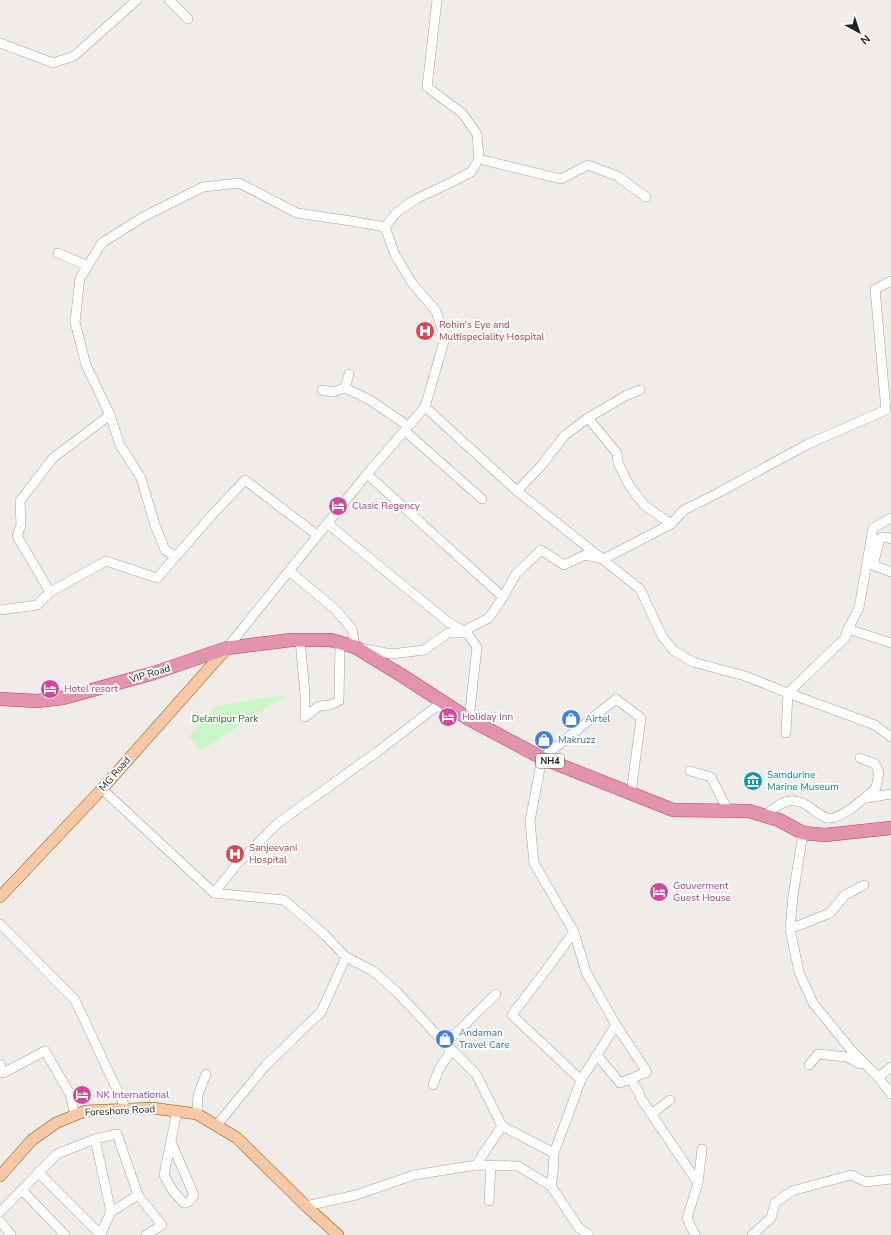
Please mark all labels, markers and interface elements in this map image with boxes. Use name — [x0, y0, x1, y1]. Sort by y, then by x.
north arrow — [839, 12, 879, 52]
text: N — [857, 31, 873, 48]
place label: Rohin's Eye and Multispeciality Hospital — [439, 318, 545, 344]
hospital icon: Rohin's Eye and Multispeciality Hospital — [414, 320, 436, 342]
hotel icon: Clasic Regency — [327, 495, 349, 517]
place label: Clasic Regency — [352, 499, 421, 513]
street label: VIP Road — [127, 661, 172, 687]
hotel icon: Hotel resort — [39, 678, 61, 700]
place label: Hotel resort — [64, 682, 118, 696]
hotel icon: Holiday Inn — [437, 706, 459, 728]
shop icon: Airtel — [560, 708, 582, 730]
place label: Holiday Inn — [462, 710, 513, 724]
park label: Delanipur Park — [192, 712, 259, 726]
place label: Airtel — [585, 712, 610, 726]
shop icon: Makruzz — [533, 729, 555, 751]
place label: Makruzz — [558, 733, 596, 747]
street label: MG Road — [96, 754, 134, 794]
road number: NH4 — [536, 754, 564, 768]
place label: Samdurine Marine Museum — [767, 768, 839, 794]
museum icon: Samdurine Marine Museum — [742, 770, 764, 792]
place label: Sanjeevani Hospital — [249, 841, 297, 867]
hospital icon: Sanjeevani Hospital — [224, 843, 246, 865]
place label: Gouverment Guest House — [673, 879, 731, 905]
hotel icon: Gouverment Guest House — [648, 881, 670, 903]
place label: Andaman Travel Care — [459, 1026, 510, 1052]
shop icon: Andaman Travel Care — [434, 1028, 456, 1050]
hotel icon: NK International — [71, 1084, 93, 1106]
place label: NK International — [96, 1088, 169, 1102]
street label: Foreshore Road — [84, 1102, 156, 1120]

